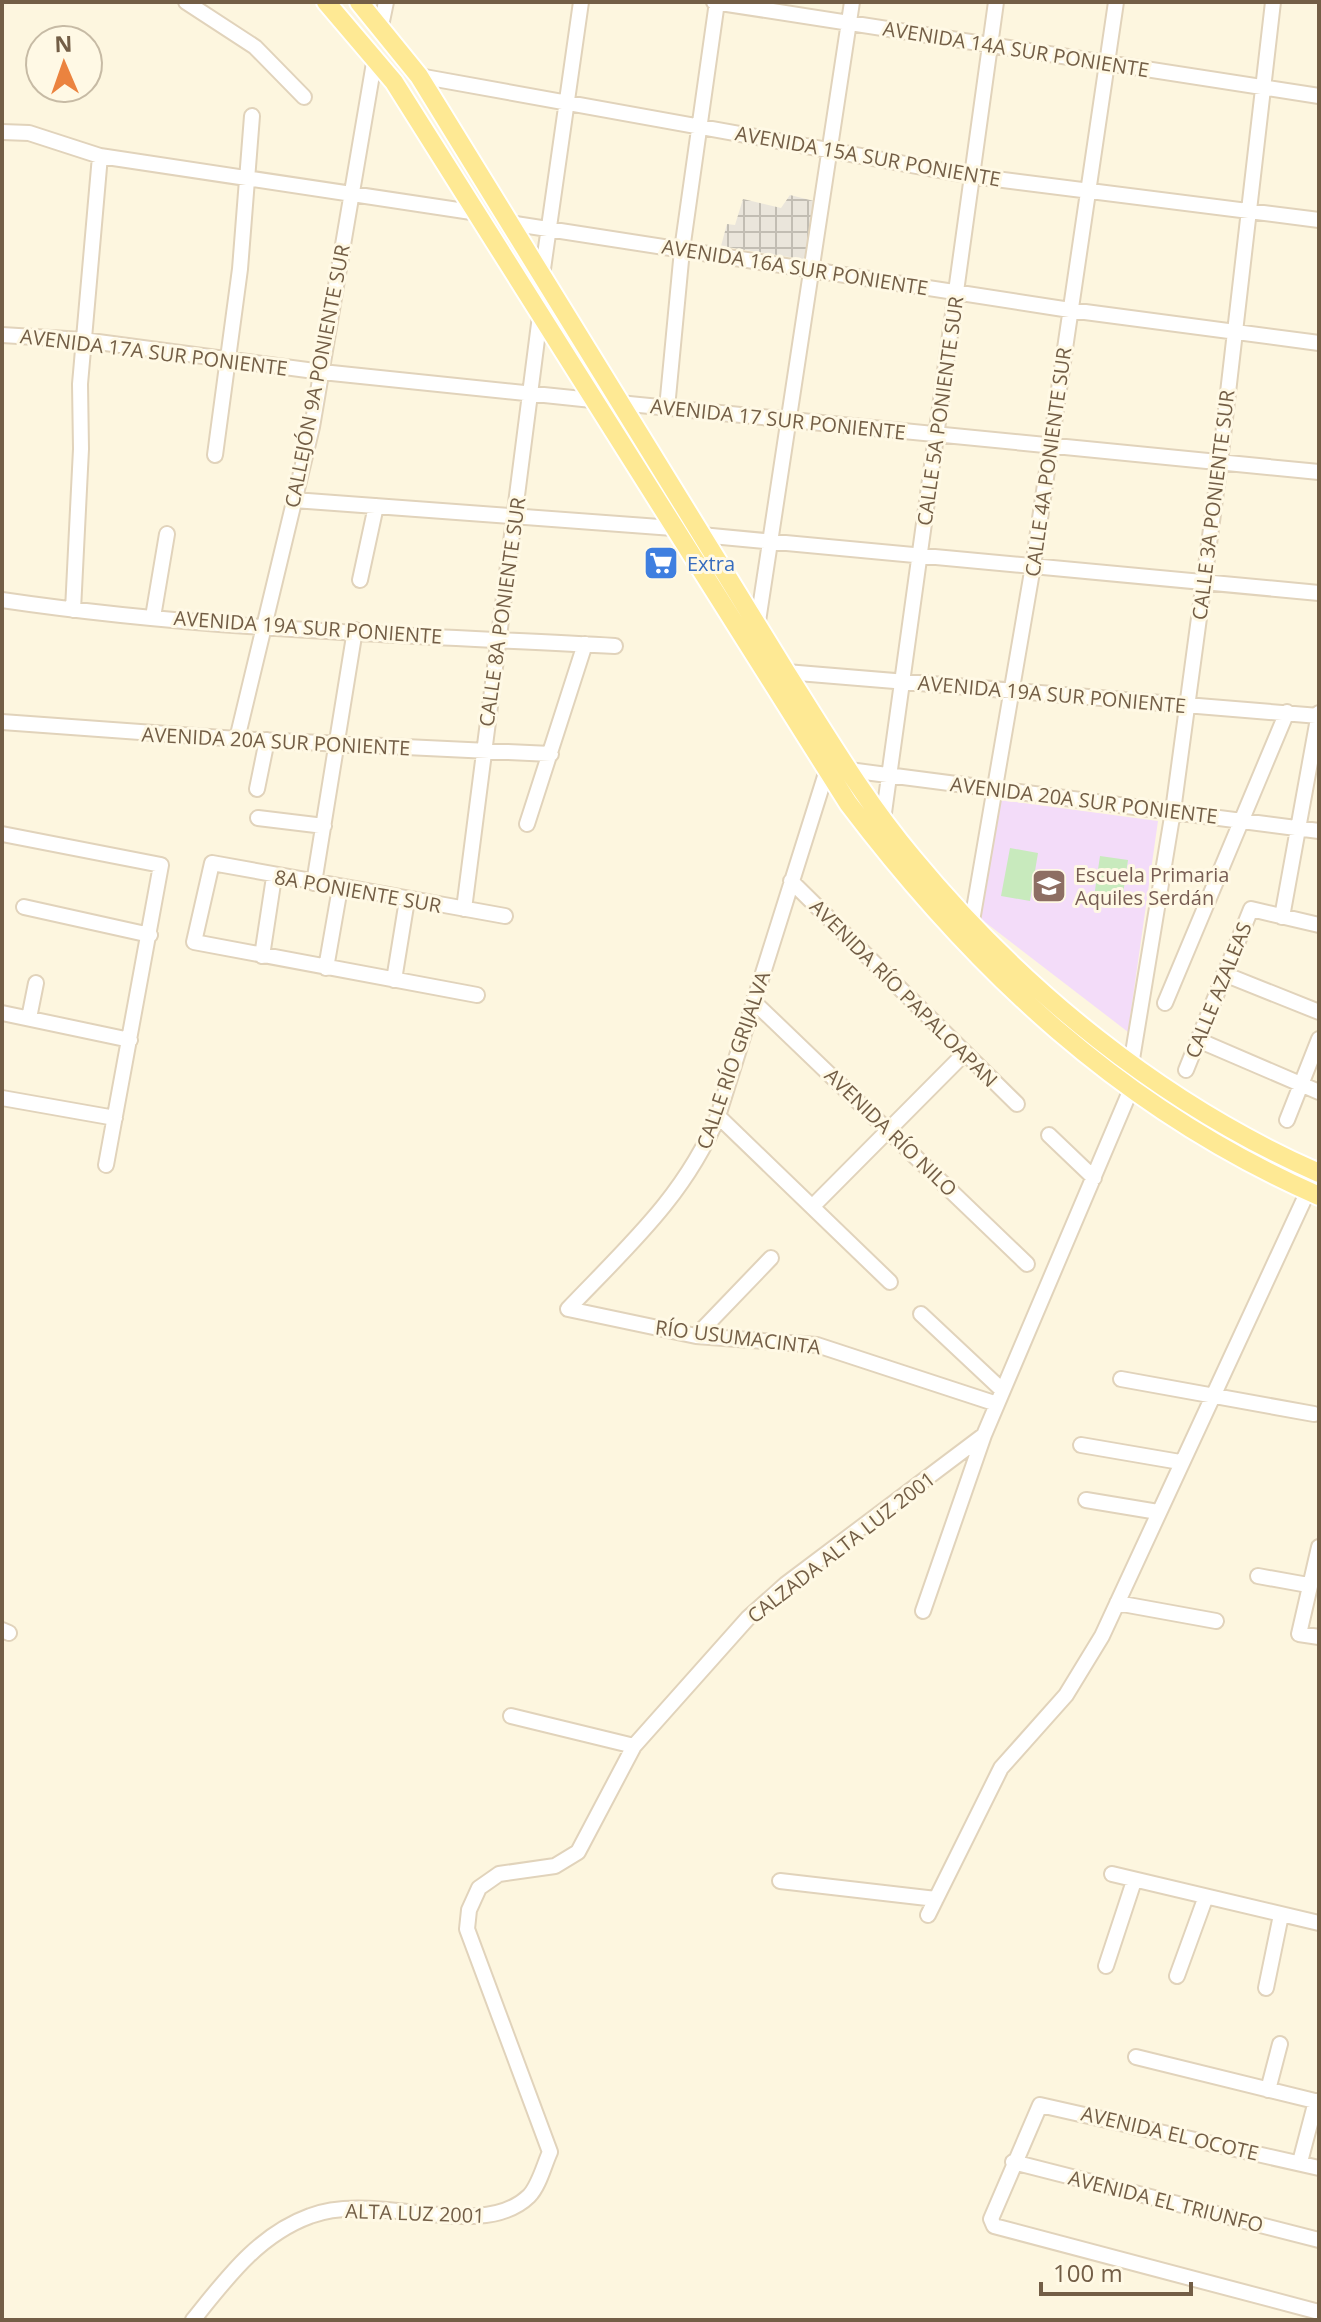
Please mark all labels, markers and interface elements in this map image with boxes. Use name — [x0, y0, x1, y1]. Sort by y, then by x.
street label: AVENIDA 14A SUR PONIENTE — [881, 15, 1151, 83]
north arrow — [24, 24, 104, 104]
text: N — [54, 28, 73, 58]
street label: AVENIDA 15A SUR PONIENTE — [733, 119, 1003, 193]
street label: AVENIDA 16A SUR PONIENTE — [660, 233, 930, 301]
street label: CALLEJÓN 9A PONIENTE SUR — [278, 242, 356, 510]
street label: CALLE 5A PONIENTE SUR — [911, 294, 970, 527]
street label: AVENIDA 17A SUR PONIENTE — [19, 322, 289, 382]
street label: CALLE 4A PONIENTE SUR — [1019, 345, 1078, 578]
street label: CALLE 3A PONIENTE SUR — [1186, 388, 1241, 621]
street label: AVENIDA 17 SUR PONIENTE — [649, 392, 907, 446]
street label: CALLE 8A PONIENTE SUR — [473, 495, 532, 728]
supermarket icon: Extra — [642, 544, 680, 582]
place label: Extra — [687, 550, 735, 577]
street label: AVENIDA 19A SUR PONIENTE — [173, 604, 443, 650]
street label: AVENIDA 19A SUR PONIENTE — [917, 669, 1187, 719]
street label: AVENIDA 20A SUR PONIENTE — [141, 720, 411, 762]
street label: AVENIDA 20A SUR PONIENTE — [949, 770, 1219, 830]
place label: Escuela Primaria Aquiles Serdán — [1075, 861, 1229, 911]
street label: 8A PONIENTE SUR — [272, 863, 444, 919]
school or university icon: Escuela Primaria Aquiles Serdán — [1030, 867, 1068, 905]
street label: AVENIDA RÍO PAPALOAPAN — [804, 893, 1004, 1093]
street label: CALLE AZALEAS — [1178, 918, 1258, 1062]
street label: CALLE RÍO GRIJALVA — [690, 967, 776, 1153]
street label: AVENIDA RÍO NILO — [819, 1062, 963, 1202]
street label: RÍO USUMACINTA — [654, 1313, 823, 1361]
street label: CALZADA ALTA LUZ 2001 — [741, 1465, 941, 1629]
street label: AVENIDA EL OCOTE — [1079, 2099, 1261, 2167]
street label: AVENIDA EL TRIUNFO — [1066, 2164, 1266, 2238]
street label: ALTA LUZ 2001 — [345, 2197, 485, 2229]
scale bar — [1041, 2246, 1191, 2296]
text: 100 m — [1053, 2256, 1123, 2289]

